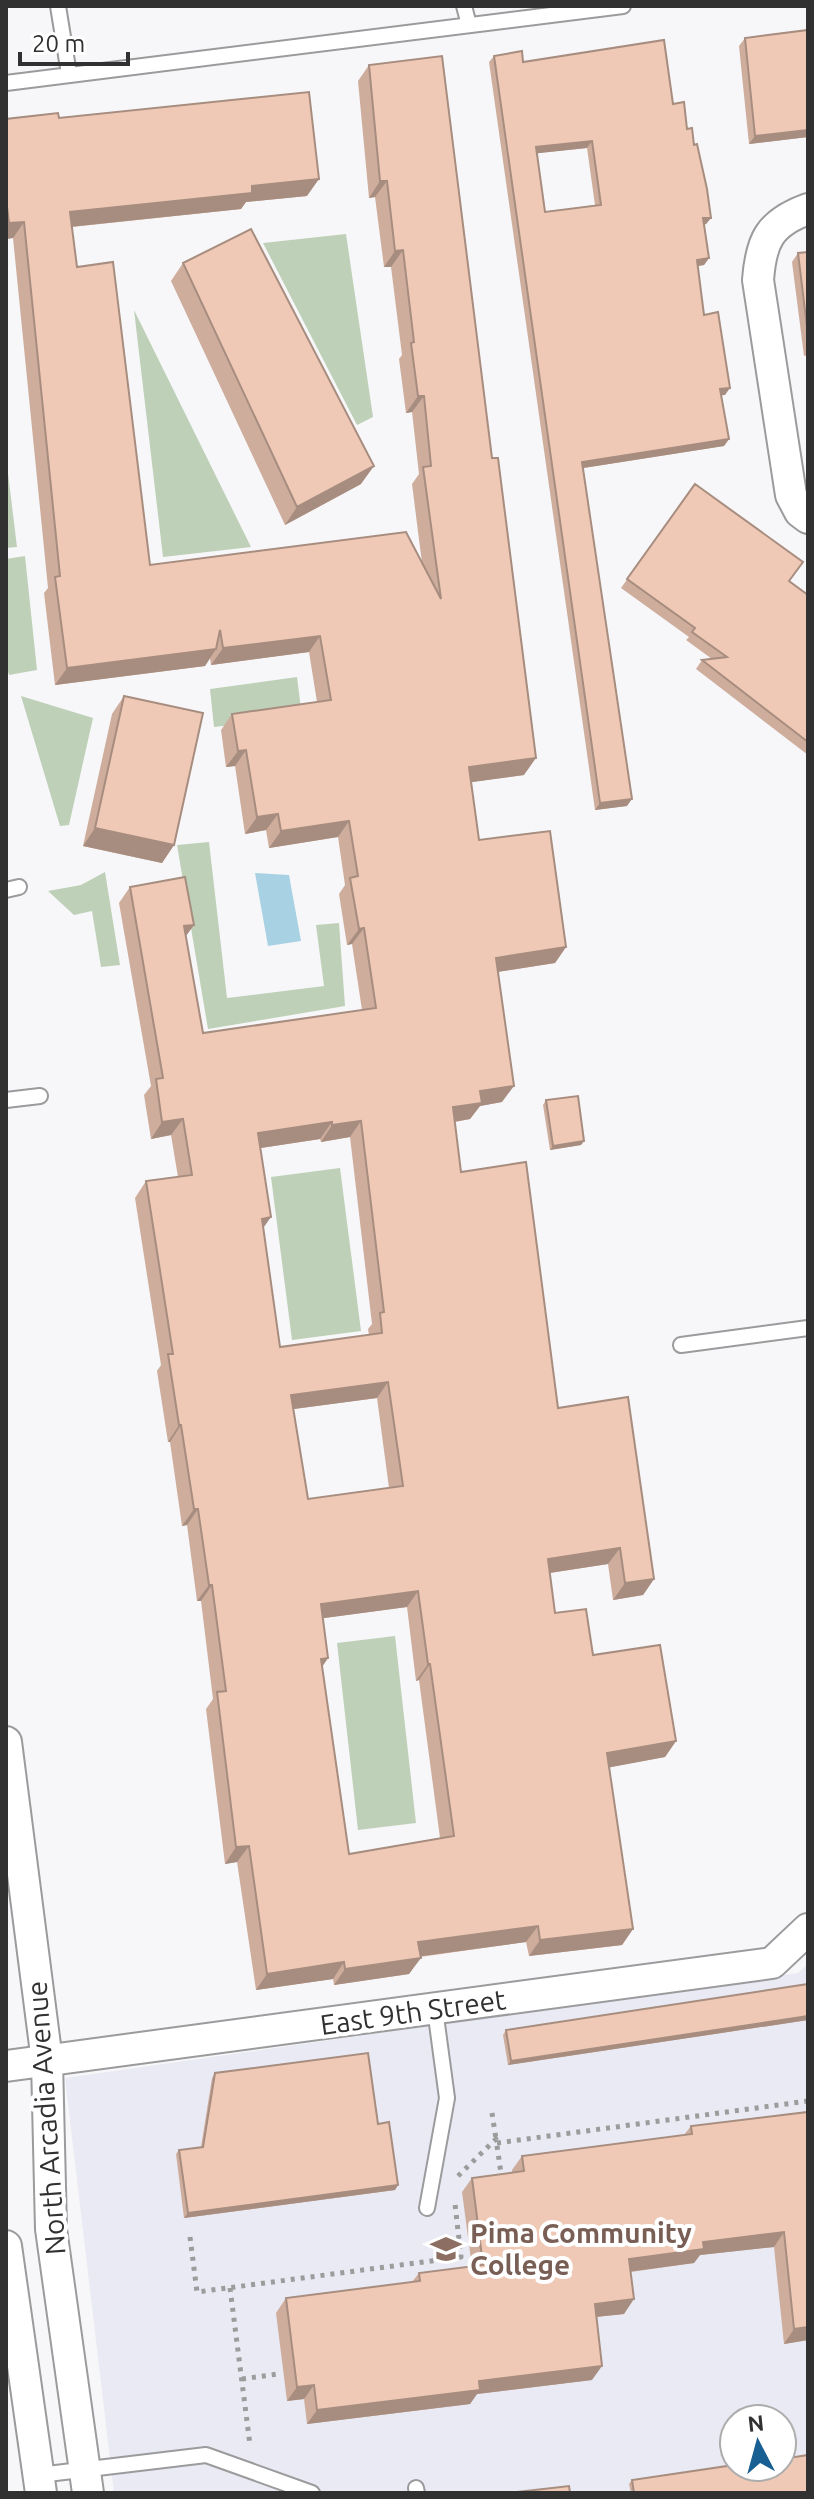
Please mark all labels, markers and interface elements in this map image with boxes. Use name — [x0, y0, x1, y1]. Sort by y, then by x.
scale bar — [20, 16, 128, 66]
text: 20 m — [32, 30, 85, 57]
street label: North Arcadia Avenue — [20, 1980, 71, 2256]
street label: East 9th Street — [318, 1983, 508, 2040]
place label: Pima Community College — [470, 2217, 692, 2280]
school or university icon: Pima Community College — [429, 2232, 463, 2266]
north arrow — [718, 2403, 798, 2483]
text: N — [746, 2409, 765, 2436]

